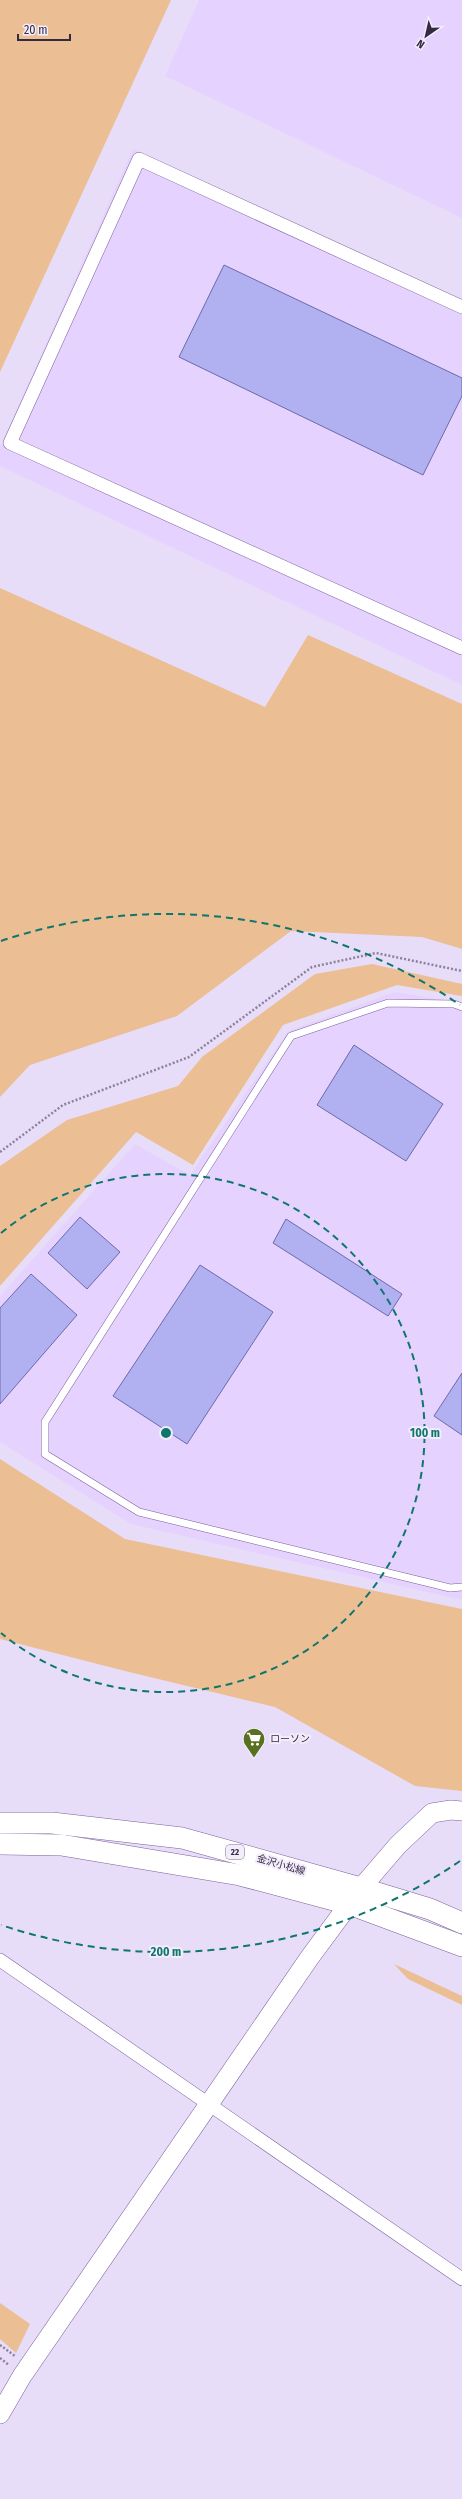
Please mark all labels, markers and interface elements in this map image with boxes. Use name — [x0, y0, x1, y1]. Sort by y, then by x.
scale bar — [18, 16, 70, 42]
north arrow — [406, 16, 446, 56]
text: 20 m — [24, 23, 48, 37]
text: N — [414, 37, 427, 51]
centre of rings — [159, 1426, 173, 1440]
text: 100 m — [410, 1426, 440, 1440]
supermarket icon: ローソン — [241, 1726, 267, 1759]
place label: ローソン — [270, 1733, 310, 1745]
road number: 22 — [226, 1845, 244, 1859]
street label: 金沢小松線 — [255, 1852, 307, 1878]
text: 200 m — [150, 1945, 181, 1959]

